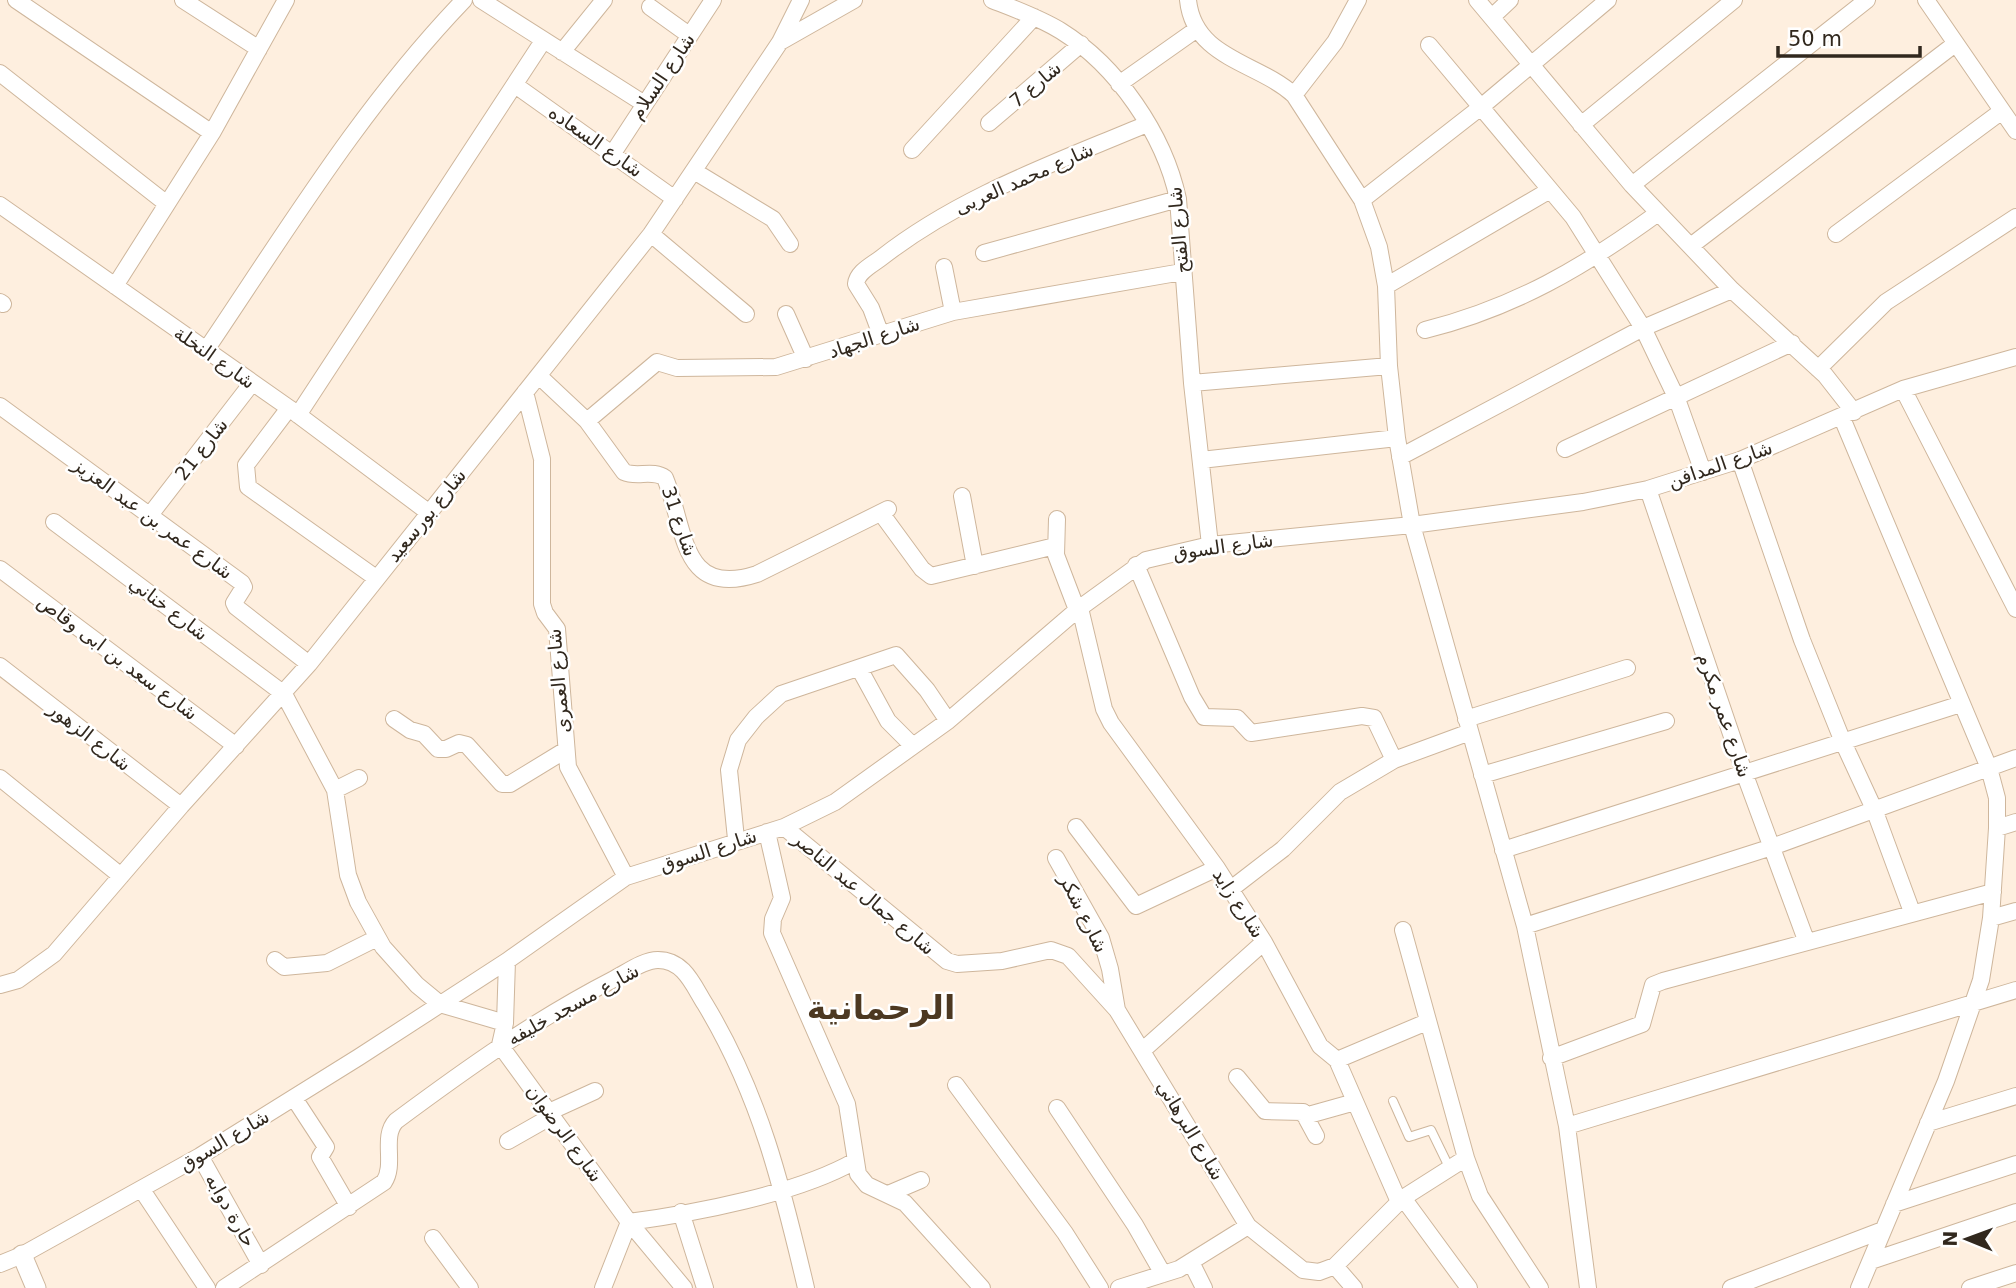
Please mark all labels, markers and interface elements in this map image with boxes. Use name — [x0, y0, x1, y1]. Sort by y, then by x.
scale bar — [1778, 14, 1920, 58]
text: 50 m — [1788, 27, 1842, 51]
street label: شارع السلام — [625, 29, 700, 124]
street label: شارع 7 — [1005, 56, 1066, 113]
street label: شارع السعاده — [544, 101, 647, 182]
street label: شارع محمد العربى — [951, 138, 1097, 219]
street label: شارع الفتح — [1163, 186, 1194, 274]
street label: شارع الجهاد — [826, 312, 923, 363]
street label: شارع النخلة — [170, 321, 260, 394]
street label: شارع 21 — [170, 414, 233, 485]
street label: شارع المدافن — [1665, 436, 1775, 493]
street label: شارع عمر بن عبد العزيز — [67, 452, 237, 584]
street label: شارع بورسعيد — [382, 464, 471, 567]
street label: شارع 31 — [657, 483, 702, 559]
street label: شارع السوق — [1172, 528, 1275, 565]
street label: شارع خناني — [125, 571, 213, 645]
street label: شارع سعد بن ابى وقاص — [33, 590, 202, 725]
street label: شارع العمرى — [542, 628, 575, 734]
street label: شارع عمر مكرم — [1692, 650, 1757, 780]
street label: شارع الزهور — [43, 696, 136, 776]
street label: شارع السوق — [657, 824, 760, 877]
street label: شارع جمال عبد الناصر — [787, 826, 940, 960]
street label: شارع زايد — [1208, 864, 1269, 942]
street label: شارع شكر — [1054, 869, 1113, 956]
street label: شارع مسجد خليفه — [503, 959, 643, 1050]
district label: الرحمانية — [807, 988, 955, 1028]
street label: شارع البرهاني — [1152, 1076, 1229, 1184]
street label: شارع الرضوان — [521, 1080, 608, 1187]
street label: شارع السوق — [175, 1105, 273, 1176]
street label: حارة دوابه — [200, 1169, 261, 1251]
north arrow — [1932, 1204, 2002, 1274]
text: N — [1939, 1231, 1961, 1247]

